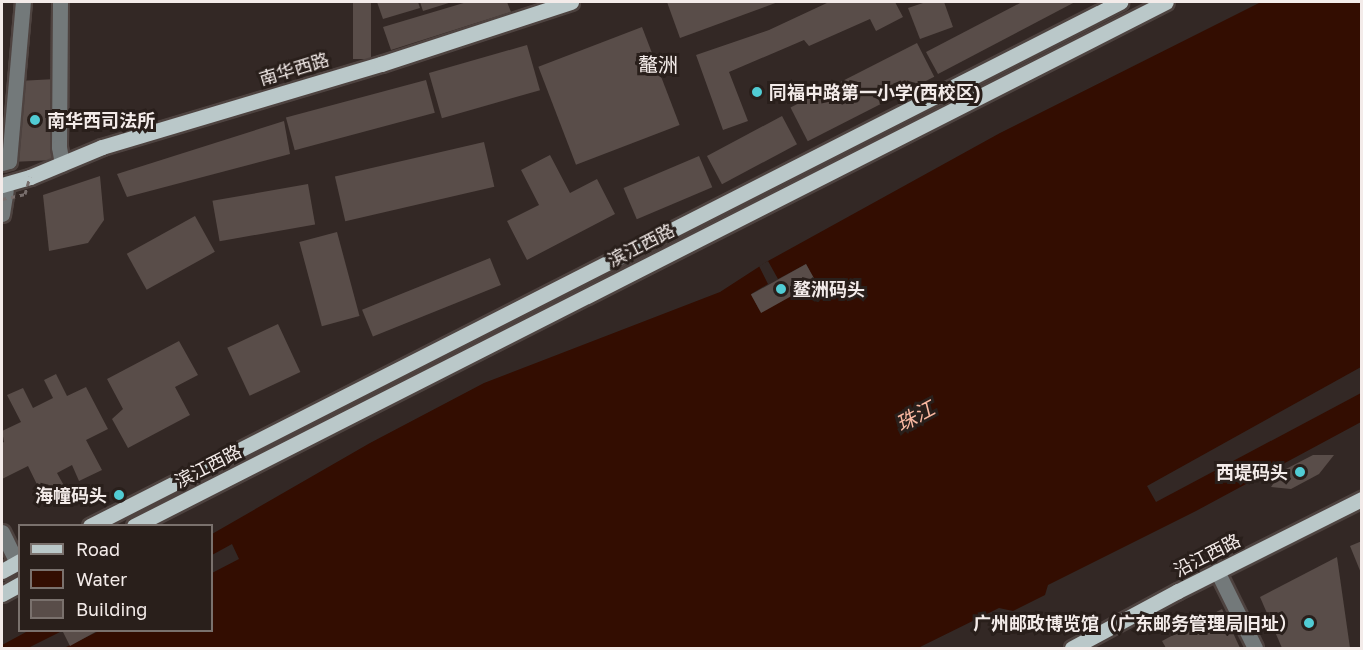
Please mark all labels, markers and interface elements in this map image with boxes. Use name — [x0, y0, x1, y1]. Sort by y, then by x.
street label: 南华西路 — [256, 48, 332, 90]
district label: 鼇洲 — [638, 52, 678, 76]
place label: 同福中路第一小学(西校区) — [769, 81, 981, 103]
marker: 同福中路第一小学(西校区) — [750, 85, 764, 99]
place label: 南华西司法所 — [47, 109, 155, 131]
marker: 南华西司法所 — [28, 113, 42, 127]
street label: 滨江西路 — [604, 219, 678, 271]
place label: 鳌洲码头 — [793, 278, 865, 300]
marker: 鳌洲码头 — [774, 282, 788, 296]
water label: 珠江 — [892, 396, 938, 436]
street label: 滨江西路 — [171, 440, 245, 492]
place label: 西堤码头 — [1216, 461, 1288, 483]
marker: 西堤码头 — [1293, 465, 1307, 479]
place label: 海幢码头 — [35, 484, 107, 506]
marker: 海幢码头 — [112, 488, 126, 502]
legend — [18, 524, 213, 632]
street label: 沿江西路 — [1170, 529, 1244, 581]
text: Road — [76, 538, 120, 560]
text: Water — [76, 568, 127, 590]
text: Building — [76, 598, 147, 620]
place label: 广州邮政博览馆（广东邮务管理局旧址） — [973, 612, 1297, 634]
marker: 广州邮政博览馆（广东邮务管理局旧址） — [1302, 616, 1316, 630]

